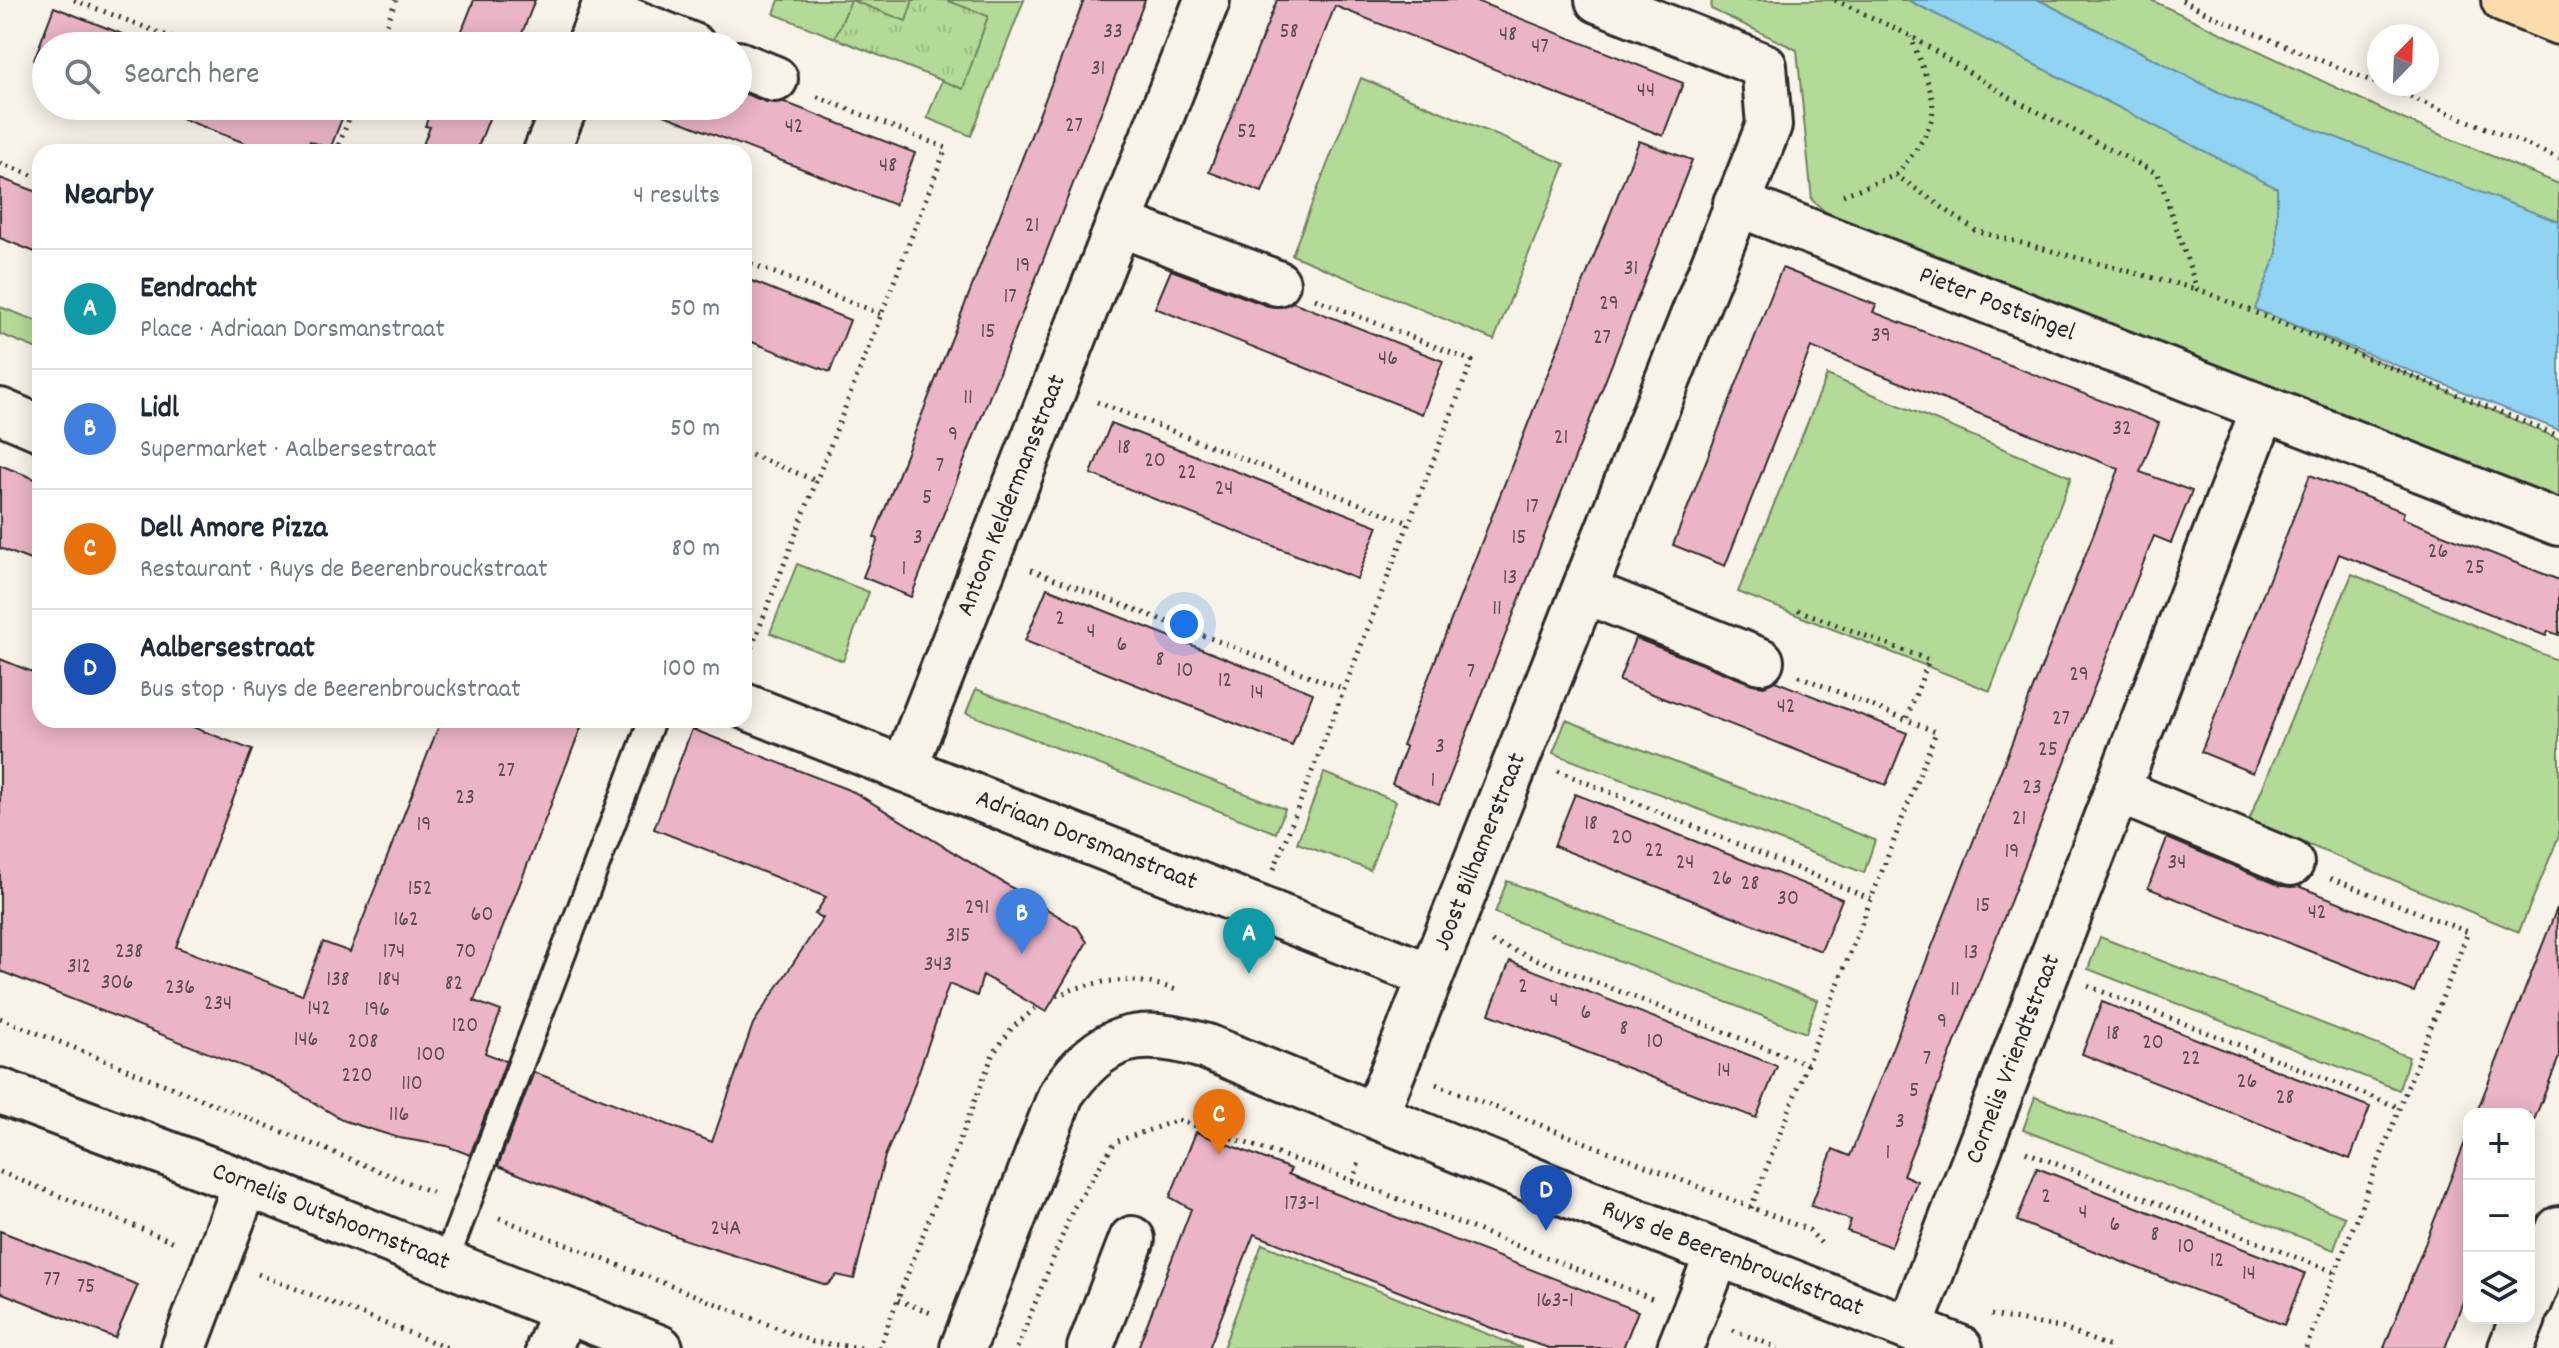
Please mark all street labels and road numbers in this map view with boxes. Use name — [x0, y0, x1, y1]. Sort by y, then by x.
street label: Pieter Postsingel — [1913, 257, 2081, 352]
street label: Antoon Keldermansstraat — [947, 369, 1076, 622]
street label: Joost Bilhamerstraat — [1424, 747, 1536, 956]
street label: Adriaan Dorsmanstraat — [970, 780, 1203, 901]
street label: Cornelis Vriendtstraat — [1956, 949, 2071, 1169]
street label: Cornelis Outshoornstraat — [207, 1153, 456, 1281]
street label: Ruys de Beerenbrouckstraat — [1596, 1191, 1869, 1327]

